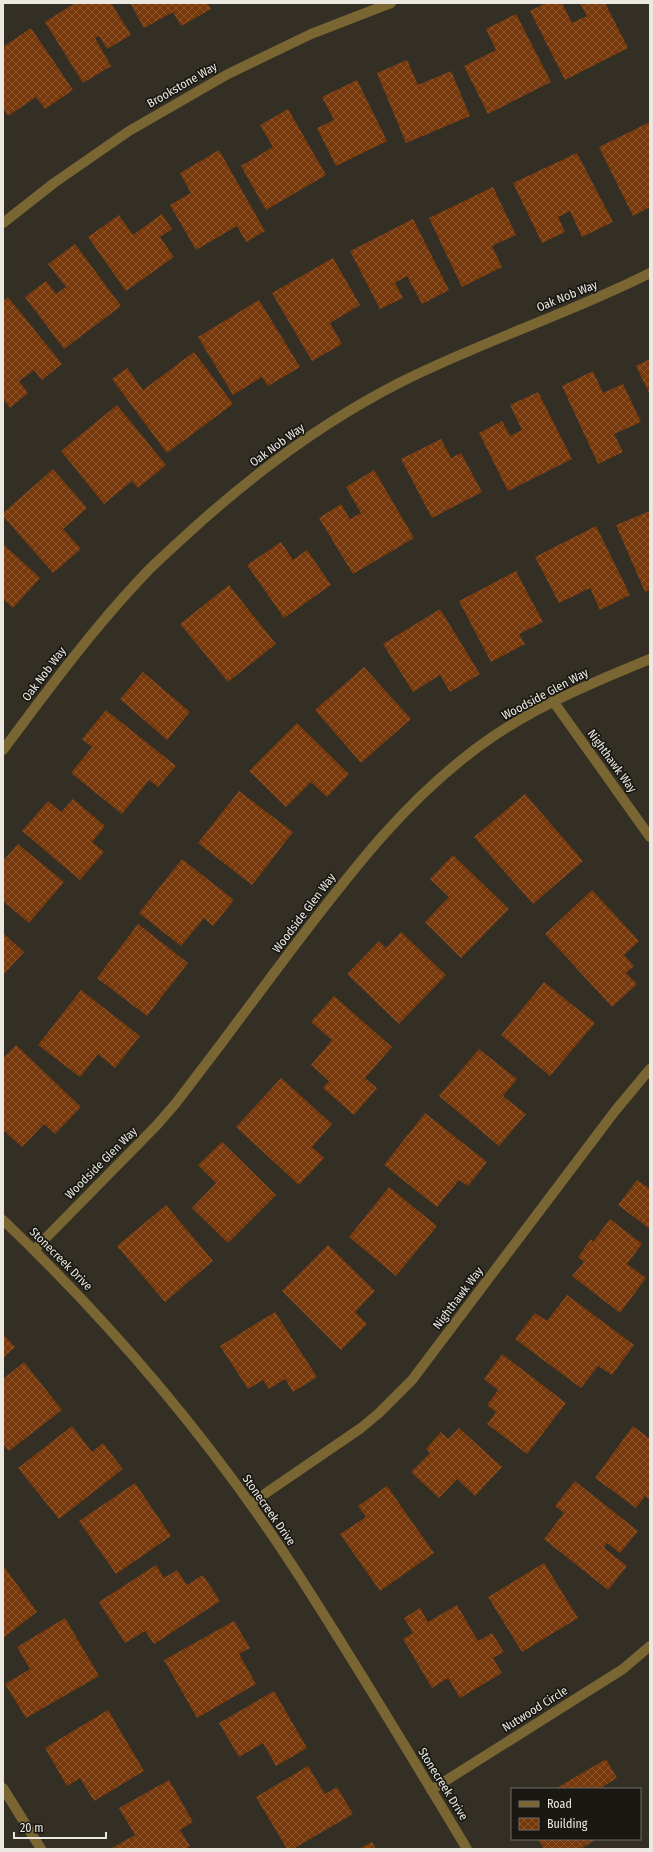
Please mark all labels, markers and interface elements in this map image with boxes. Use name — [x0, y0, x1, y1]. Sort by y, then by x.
street label: Brookstone Way — [145, 59, 220, 111]
street label: Oak Nob Way — [535, 277, 600, 315]
street label: Oak Nob Way — [247, 420, 308, 470]
street label: Oak Nob Way — [19, 644, 69, 704]
street label: Woodside Glen Way — [499, 665, 591, 723]
street label: Nighthawk Way — [585, 727, 640, 796]
street label: Woodside Glen Way — [270, 870, 339, 956]
street label: Woodside Glen Way — [62, 1124, 140, 1202]
street label: Stonecreek Drive — [27, 1225, 95, 1293]
street label: Nighthawk Way — [430, 1264, 486, 1332]
street label: Stonecreek Drive — [239, 1472, 299, 1548]
street label: Nutwood Circle — [500, 1683, 570, 1735]
street label: Stonecreek Drive — [415, 1745, 471, 1823]
legend — [511, 1788, 641, 1840]
text: Road — [547, 1797, 572, 1811]
scale bar — [14, 1814, 106, 1840]
text: Building — [547, 1817, 588, 1831]
text: 20 m — [20, 1821, 44, 1835]

